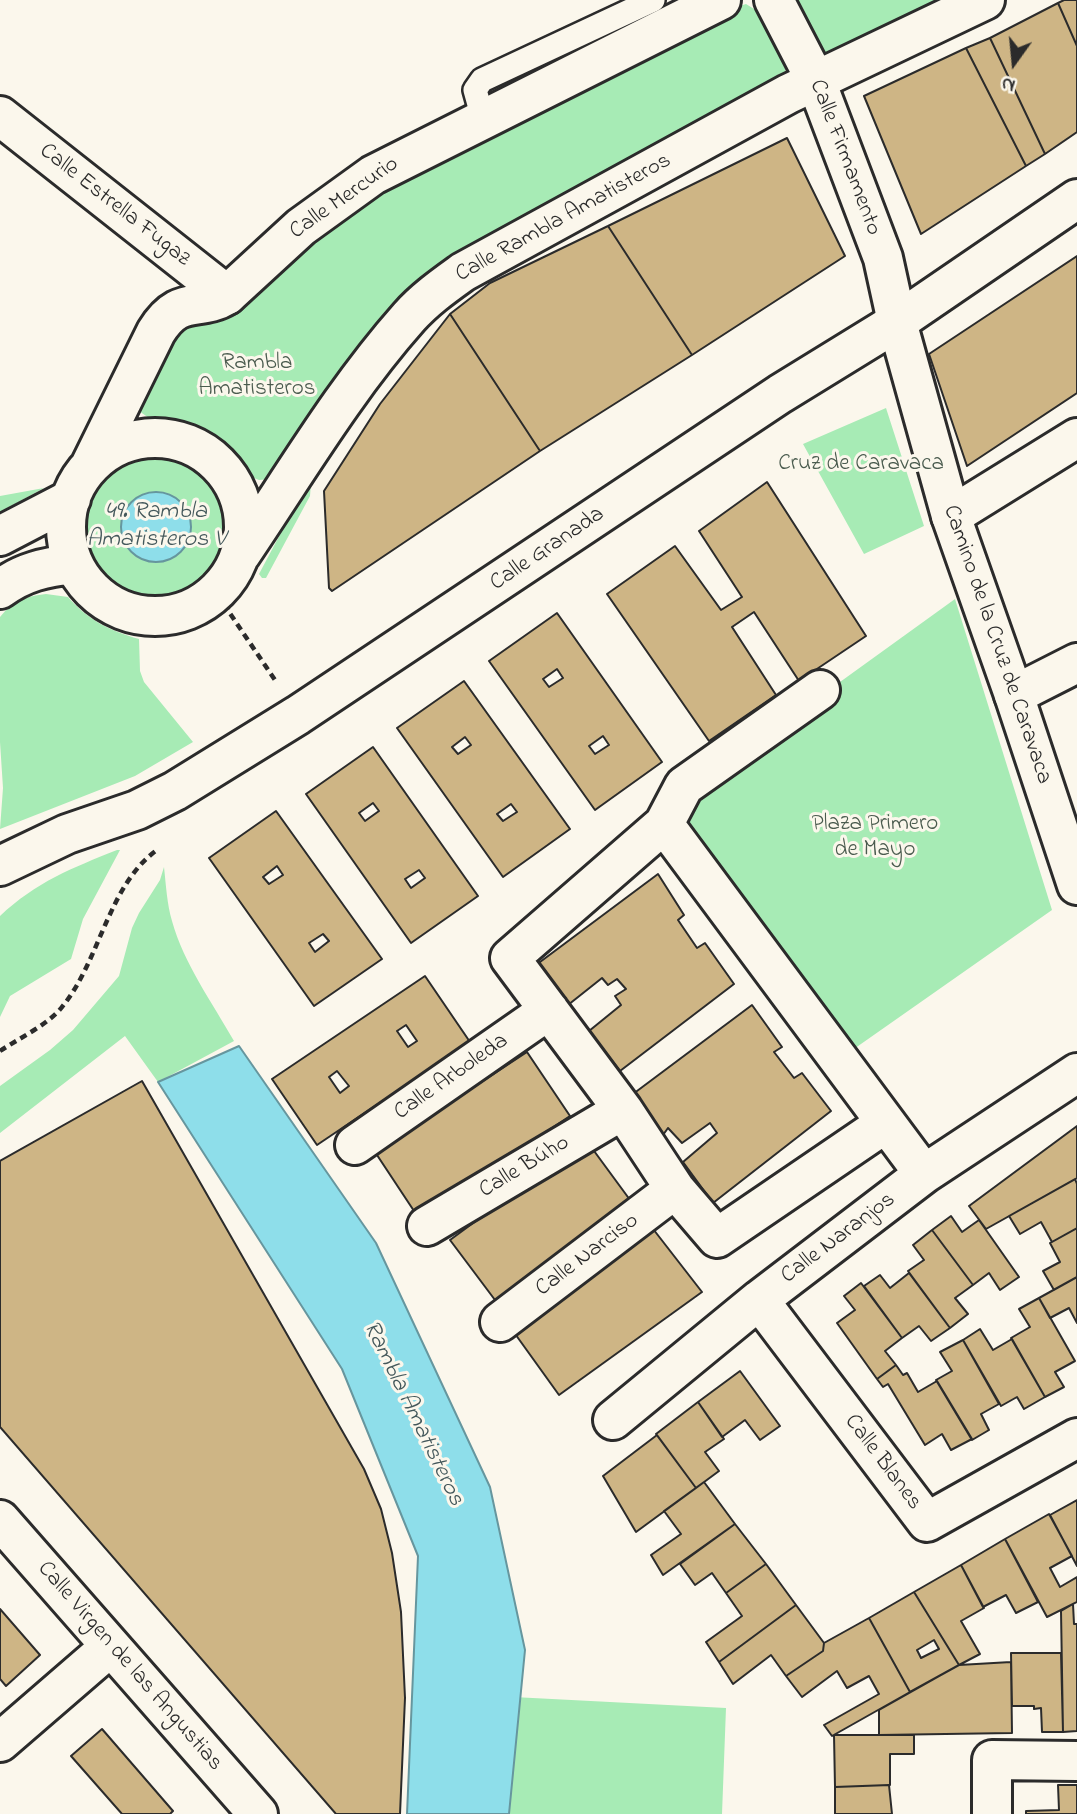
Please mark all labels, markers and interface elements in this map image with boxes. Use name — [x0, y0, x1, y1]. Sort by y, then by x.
north arrow — [979, 28, 1049, 98]
text: N — [999, 69, 1018, 98]
street label: Calle Firmamento — [802, 76, 886, 240]
street label: Calle Estrella Fugaz — [33, 138, 195, 274]
street label: Calle Rambla Amatisteros — [451, 148, 677, 290]
street label: Calle Mercurio — [285, 151, 405, 247]
park label: Rambla Amatisteros — [199, 350, 315, 404]
park label: Cruz de Caravaca — [778, 451, 944, 479]
water label: 49. Rambla Amatisteros V — [86, 499, 226, 555]
street label: Calle Granada — [486, 502, 610, 598]
street label: Camino de la Cruz de Caravaca — [935, 502, 1057, 788]
park label: Plaza Primero de Mayo — [812, 811, 938, 865]
street label: Calle Arboleda — [390, 1029, 514, 1127]
street label: Calle Búho — [475, 1130, 575, 1206]
street label: Calle Naranjos — [776, 1187, 902, 1291]
street label: Calle Narciso — [531, 1208, 645, 1304]
water label: Rambla Amatisteros — [355, 1317, 469, 1511]
street label: Calle Blanes — [837, 1410, 927, 1516]
street label: Calle Virgen de las Angustias — [30, 1556, 228, 1778]

